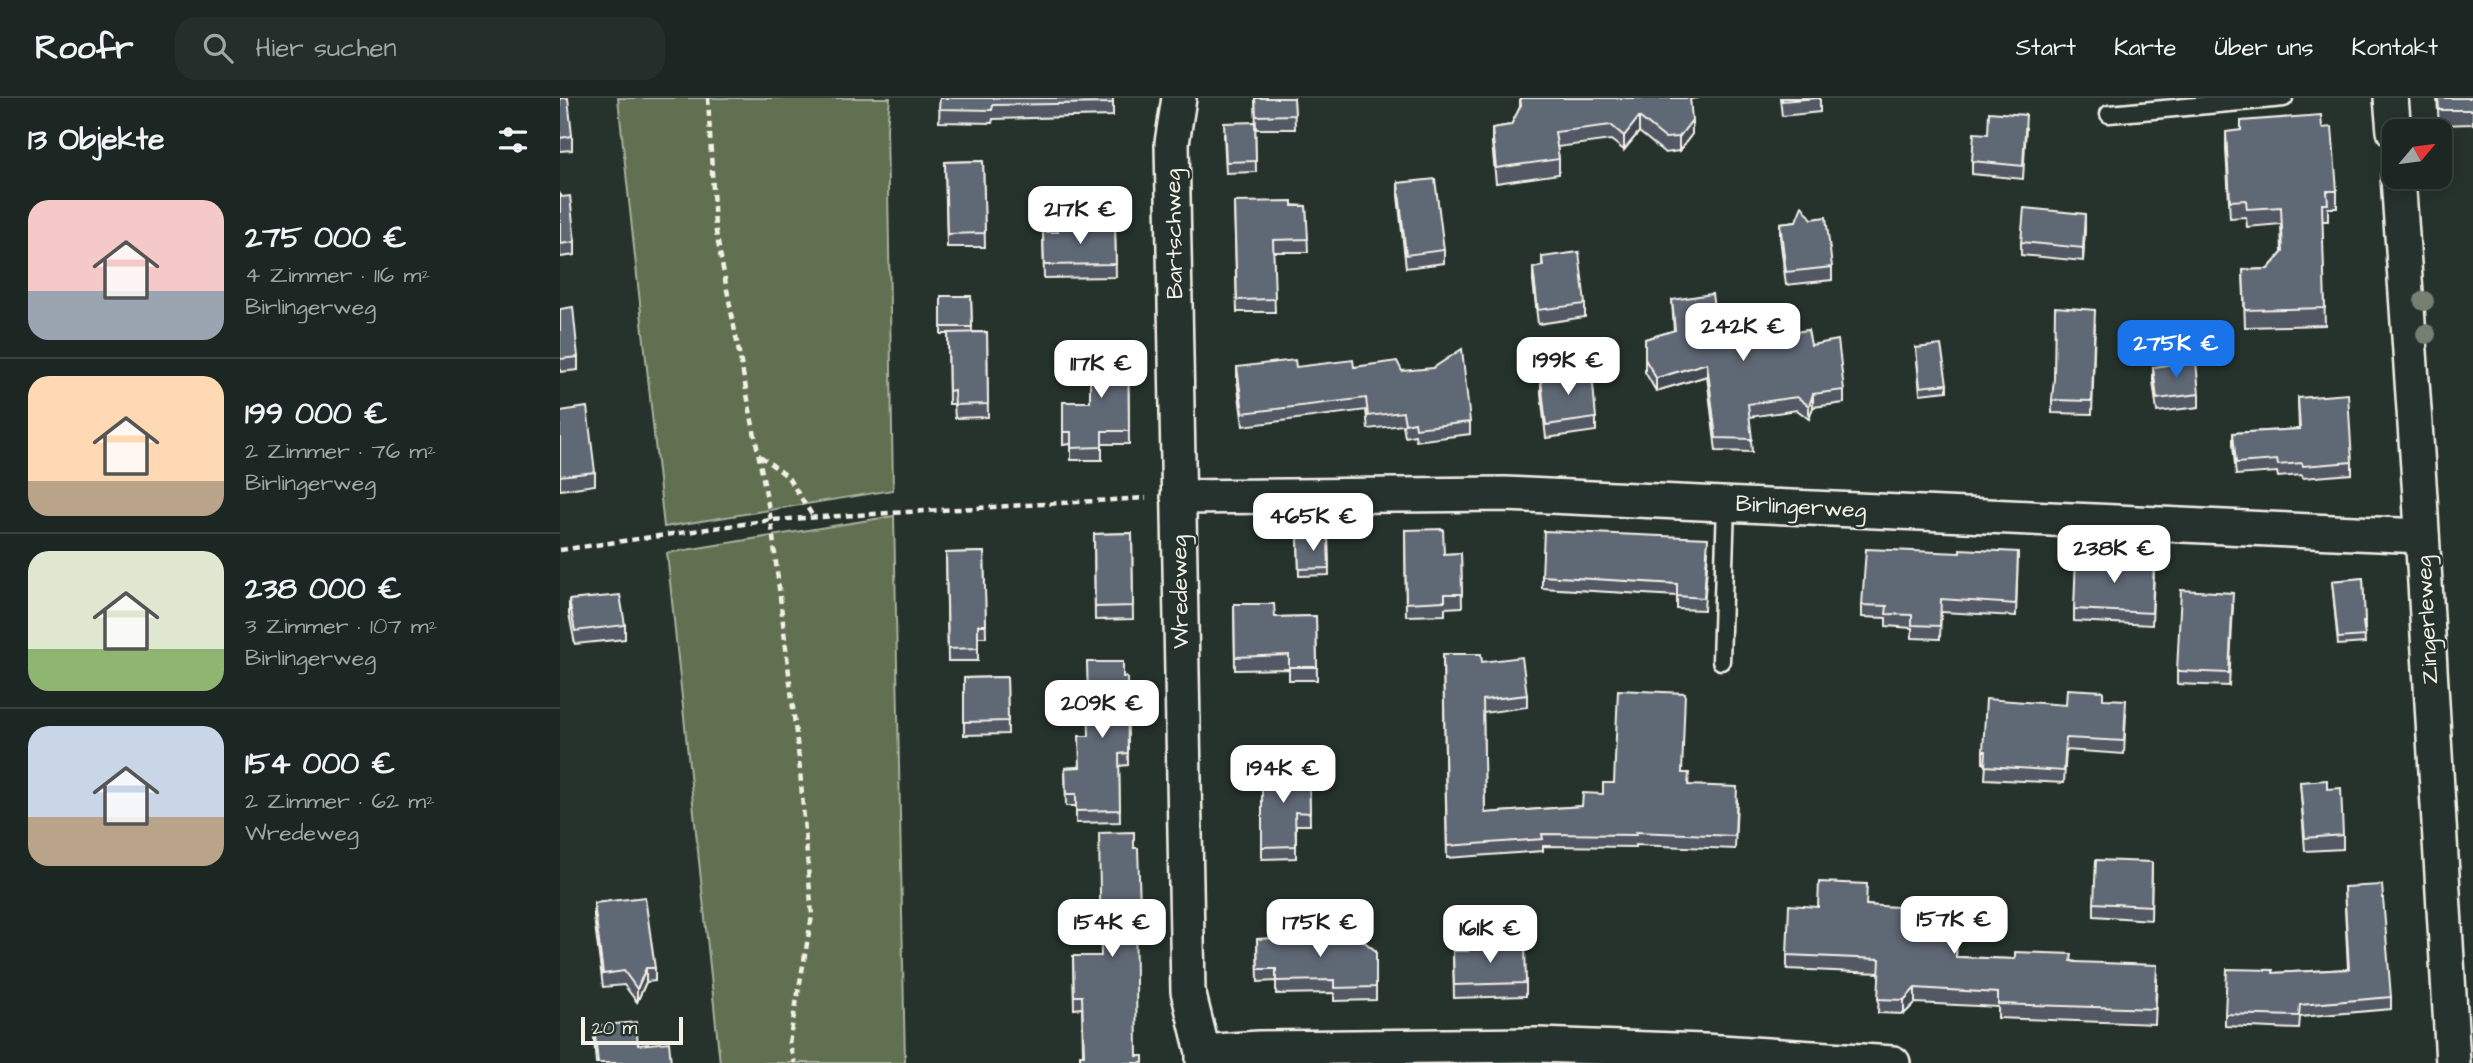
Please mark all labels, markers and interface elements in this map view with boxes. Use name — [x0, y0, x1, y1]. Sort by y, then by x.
search box — [175, 17, 665, 80]
text: Roofr — [35, 25, 133, 71]
icon: search — [199, 29, 237, 67]
text: Hier suchen — [255, 30, 397, 66]
text: Start — [2016, 31, 2076, 65]
text: Karte — [2114, 31, 2177, 65]
text: Über uns — [2215, 31, 2314, 65]
text: Kontakt — [2352, 31, 2438, 65]
text: 13 Objekte — [28, 119, 164, 161]
north arrow — [2382, 119, 2452, 189]
map controls — [2382, 119, 2452, 189]
icon: filters — [494, 121, 532, 159]
street label: Bartschweg — [1157, 168, 1192, 299]
pin: 217K € — [1023, 186, 1137, 246]
text: 217K € — [1044, 193, 1116, 225]
text: 275 000 € — [245, 217, 407, 259]
icon: home — [84, 228, 168, 312]
text: 4 Zimmer · 116 m² — [245, 259, 430, 291]
text: Birlingerweg — [245, 291, 376, 323]
pin: 242K € — [1686, 303, 1800, 363]
text: 242K € — [1701, 310, 1785, 342]
pin: 275K € — [2119, 320, 2233, 380]
text: 275K € — [2133, 327, 2219, 359]
pin: 199K € — [1511, 338, 1625, 397]
pin: 117K € — [1044, 341, 1158, 400]
text: 199K € — [1533, 344, 1603, 376]
text: 117K € — [1070, 347, 1132, 379]
text: 199 000 € — [245, 393, 388, 435]
icon: home — [84, 404, 168, 488]
text: 2 Zimmer · 76 m² — [245, 435, 436, 467]
text: Birlingerweg — [245, 467, 376, 499]
street label: Birlingerweg — [1735, 488, 1867, 527]
pin: 465K € — [1256, 494, 1370, 553]
text: 465K € — [1269, 500, 1357, 532]
pin: 238K € — [2057, 526, 2171, 585]
text: 238K € — [2073, 532, 2155, 564]
street label: Wredeweg — [1163, 535, 1198, 649]
street label: Zingerleweg — [2408, 555, 2447, 685]
text: 238 000 € — [245, 568, 402, 610]
icon: home — [84, 579, 168, 663]
text: 3 Zimmer · 107 m² — [245, 610, 437, 642]
text: Birlingerweg — [245, 642, 376, 674]
pin: 209K € — [1045, 680, 1159, 740]
text: 209K € — [1061, 687, 1143, 719]
text: 154 000 € — [245, 743, 395, 785]
pin: 194K € — [1226, 746, 1340, 805]
text: 194K € — [1246, 752, 1320, 784]
icon: home — [84, 754, 168, 838]
text: 2 Zimmer · 62 m² — [245, 785, 435, 817]
text: Wredeweg — [245, 817, 359, 849]
pin: 157K € — [1897, 896, 2011, 956]
pin: 154K € — [1055, 900, 1169, 959]
pin: 175K € — [1263, 900, 1377, 959]
text: 157K € — [1917, 903, 1991, 935]
text: 154K € — [1074, 906, 1150, 938]
text: 175K € — [1283, 906, 1357, 938]
pin: 161K € — [1433, 906, 1547, 965]
text: 161K € — [1459, 912, 1521, 944]
scale bar — [581, 1014, 682, 1046]
text: 20 m — [592, 1015, 637, 1042]

